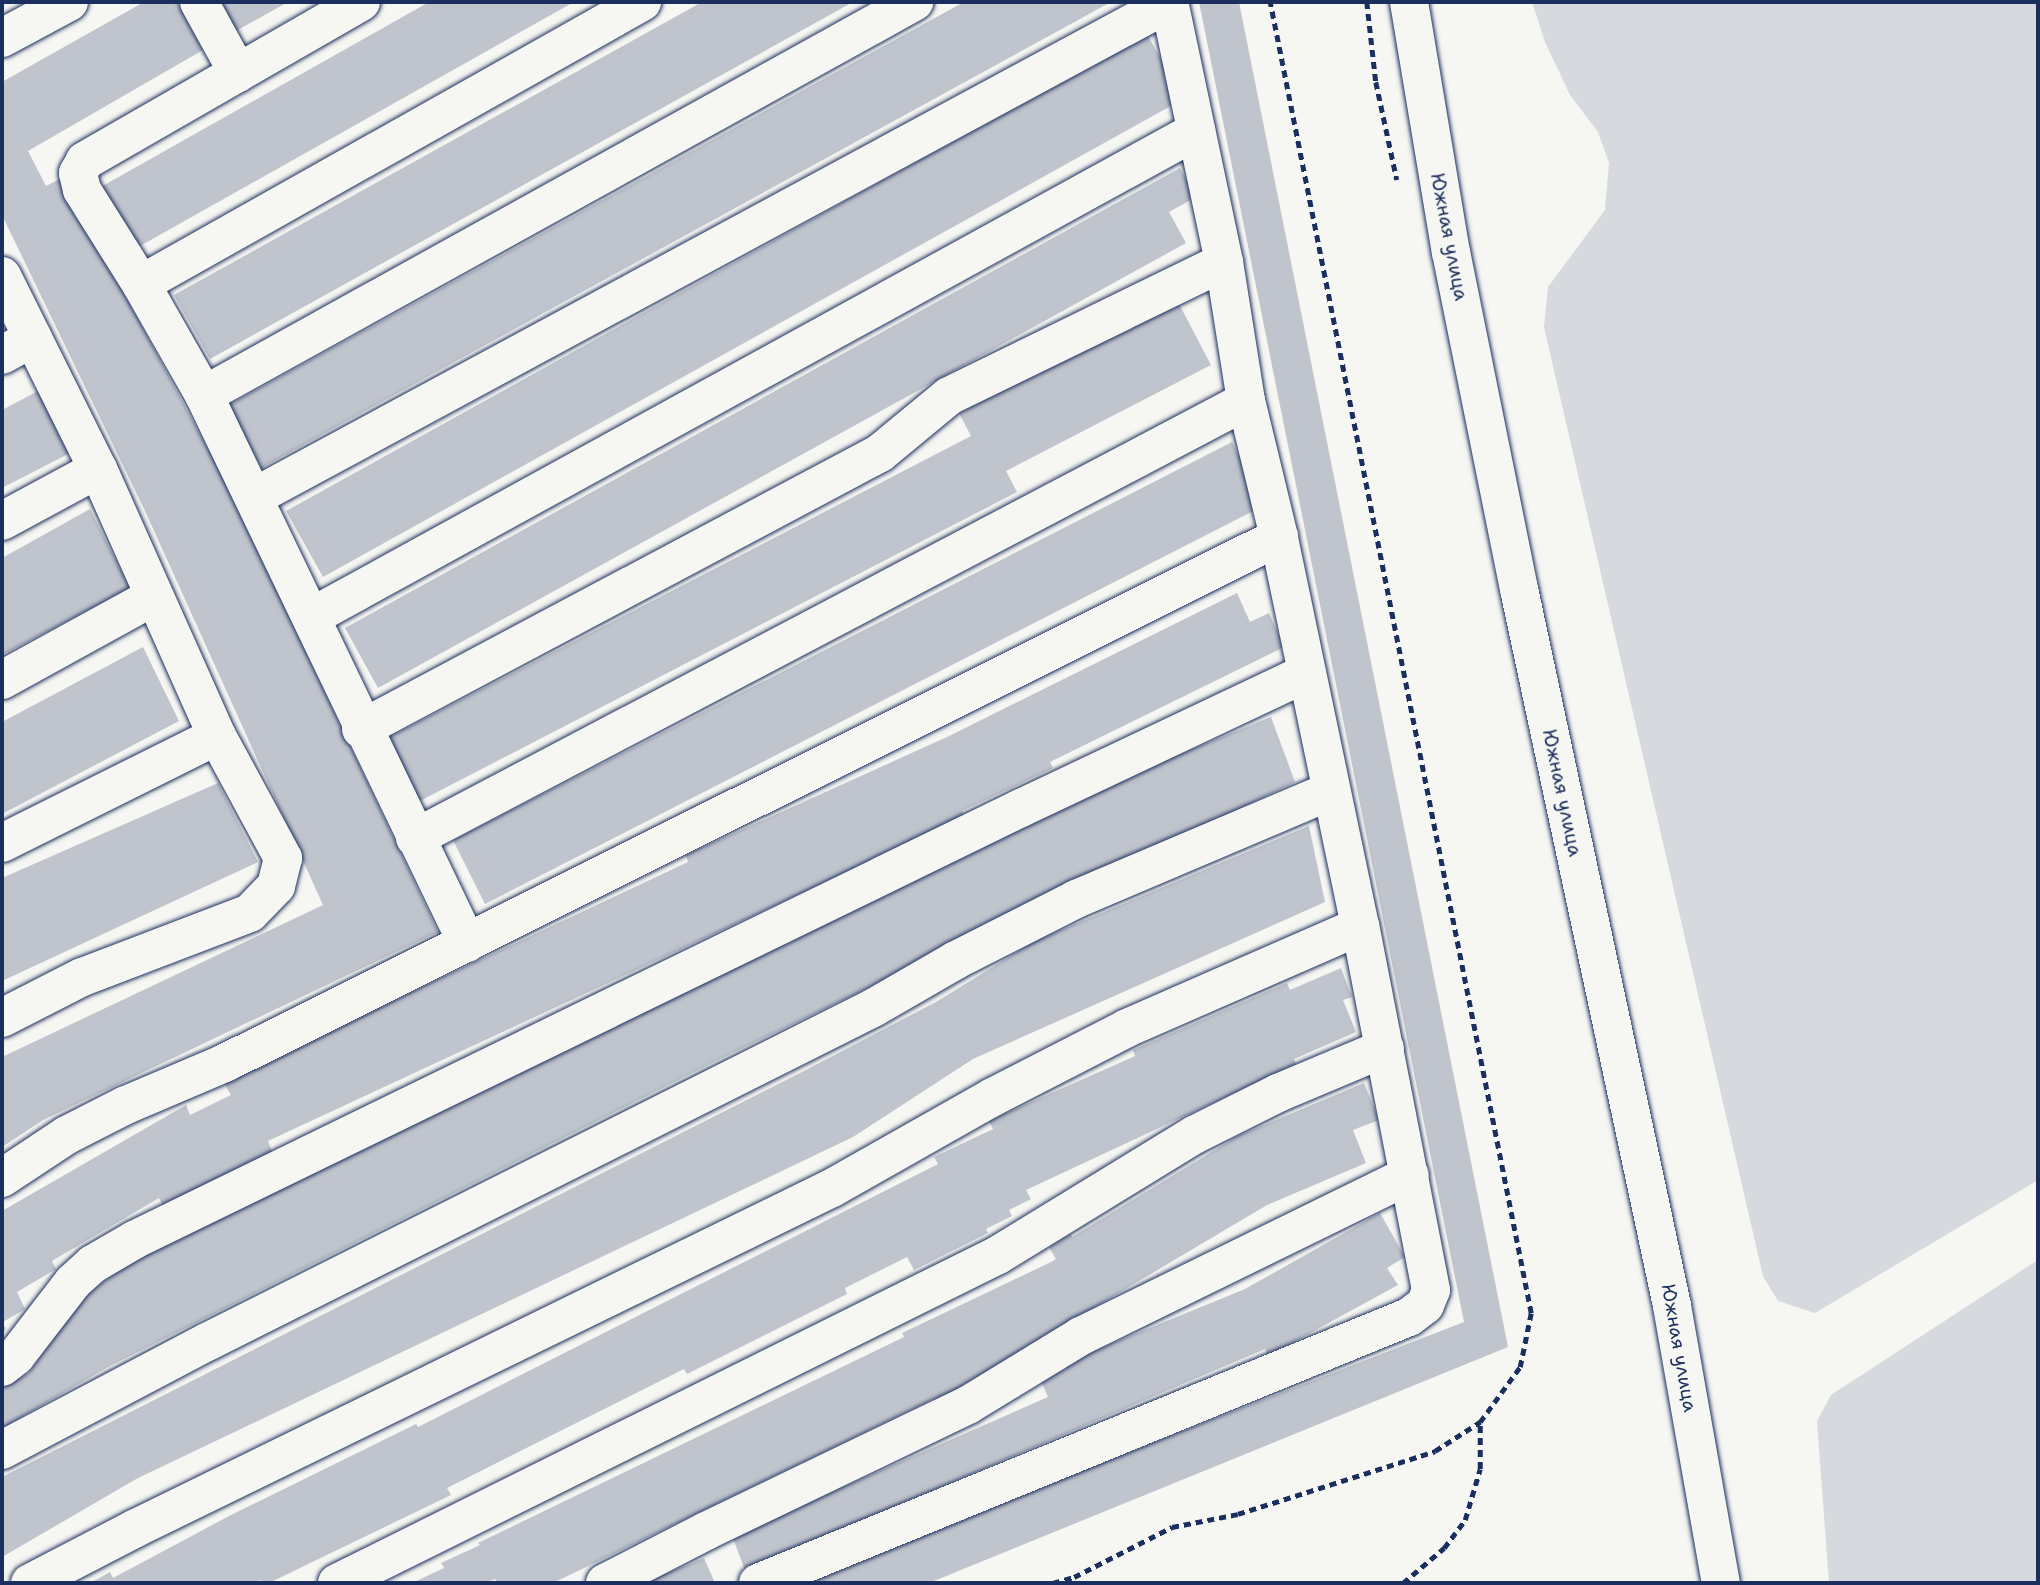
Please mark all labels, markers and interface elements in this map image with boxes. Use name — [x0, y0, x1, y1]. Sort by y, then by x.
street label: Южная улица — [1425, 171, 1473, 303]
street label: Южная улица — [1537, 727, 1587, 859]
street label: Южная улица — [1657, 1282, 1701, 1414]

